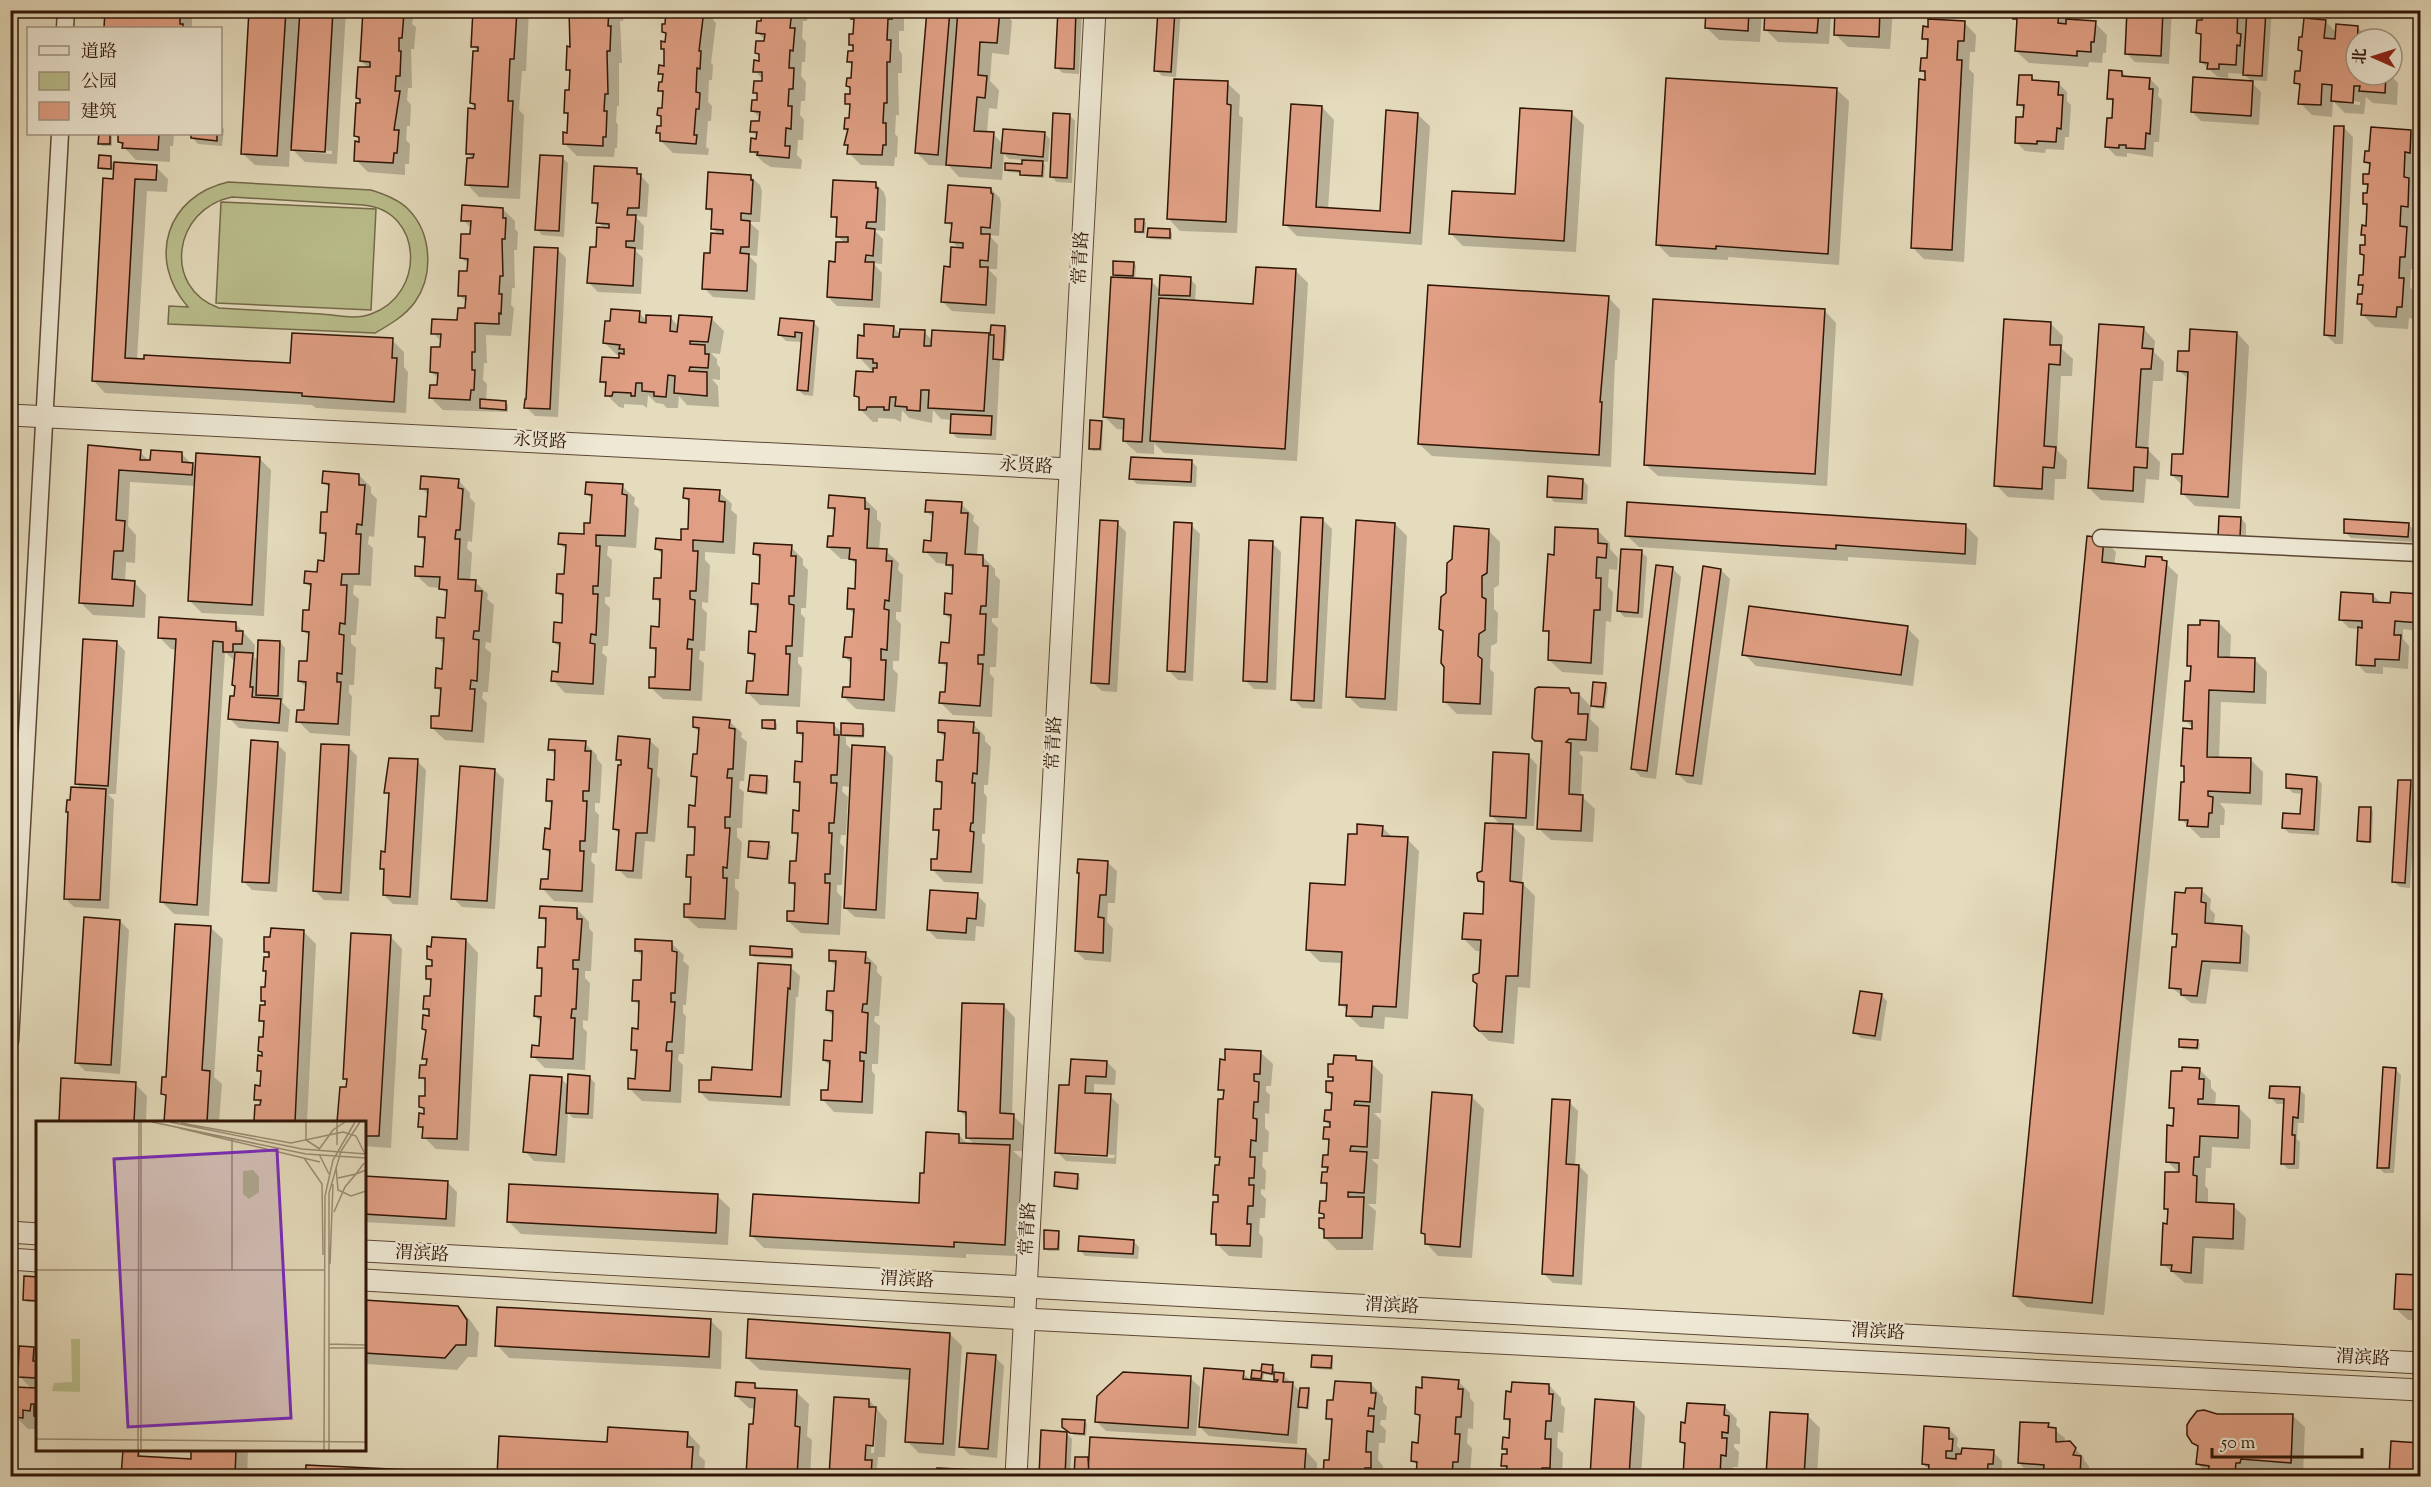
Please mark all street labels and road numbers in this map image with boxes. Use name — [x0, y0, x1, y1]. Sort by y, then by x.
street label: 常青路 — [1068, 230, 1096, 286]
street label: 永贤路 — [512, 428, 568, 456]
street label: 永贤路 — [998, 453, 1054, 481]
street label: 常青路 — [1041, 715, 1069, 771]
street label: 常青路 — [1015, 1201, 1043, 1257]
street label: 渭滨路 — [394, 1241, 450, 1269]
street label: 渭滨路 — [879, 1267, 935, 1295]
street label: 渭滨路 — [1364, 1293, 1420, 1321]
street label: 渭滨路 — [1850, 1319, 1906, 1347]
street label: 渭滨路 — [2335, 1345, 2391, 1373]

